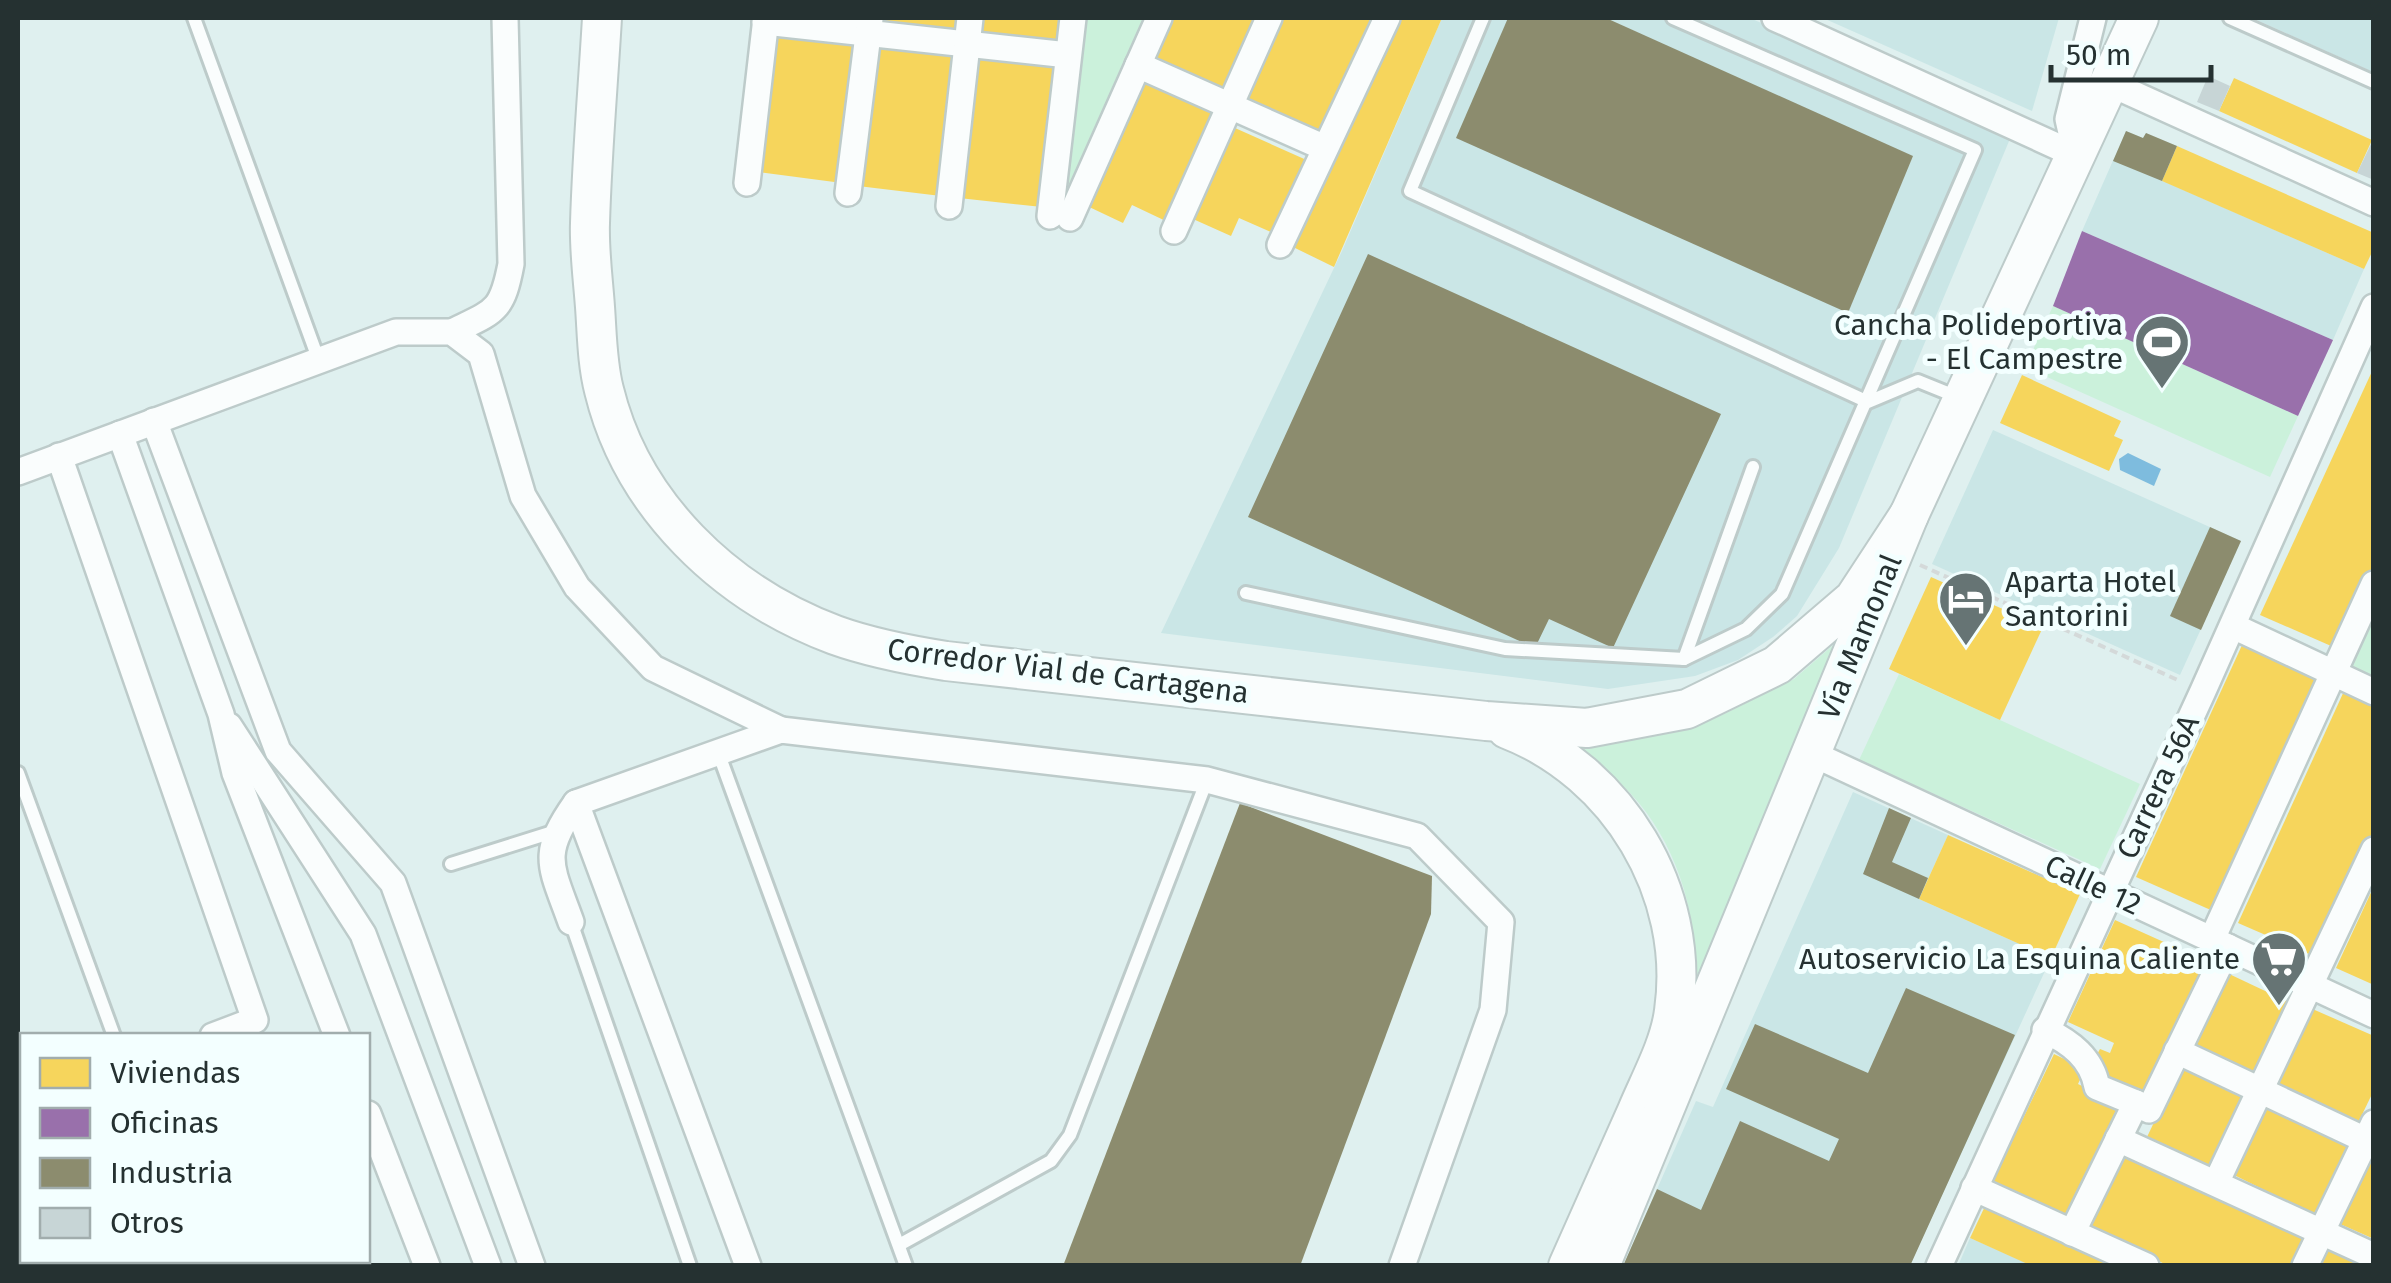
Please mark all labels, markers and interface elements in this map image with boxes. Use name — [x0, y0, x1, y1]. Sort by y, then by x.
scale bar — [2051, 20, 2211, 82]
text: 50 m — [2066, 37, 2131, 73]
place label: Cancha Polideportiva - El Campestre — [1834, 307, 2123, 377]
sports icon: Cancha Polideportiva - El Campestre — [2132, 312, 2192, 391]
street label: Vía Mamonal — [1811, 549, 1910, 725]
place label: Aparta Hotel Santorini — [2005, 564, 2176, 634]
hotel icon: Aparta Hotel Santorini — [1936, 569, 1996, 648]
street label: Corredor Vial de Cartagena — [885, 631, 1251, 711]
street label: Carrera 56A — [2109, 709, 2207, 865]
street label: Calle 12 — [2039, 847, 2147, 923]
supermarket icon: Autoservicio La Esquina Caliente — [2249, 929, 2309, 1008]
place label: Autoservicio La Esquina Caliente — [1799, 941, 2240, 977]
legend — [20, 1033, 370, 1263]
text: Viviendas — [110, 1055, 240, 1091]
text: Oficinas — [110, 1105, 218, 1141]
text: Industria — [110, 1155, 233, 1191]
text: Otros — [110, 1205, 184, 1241]

